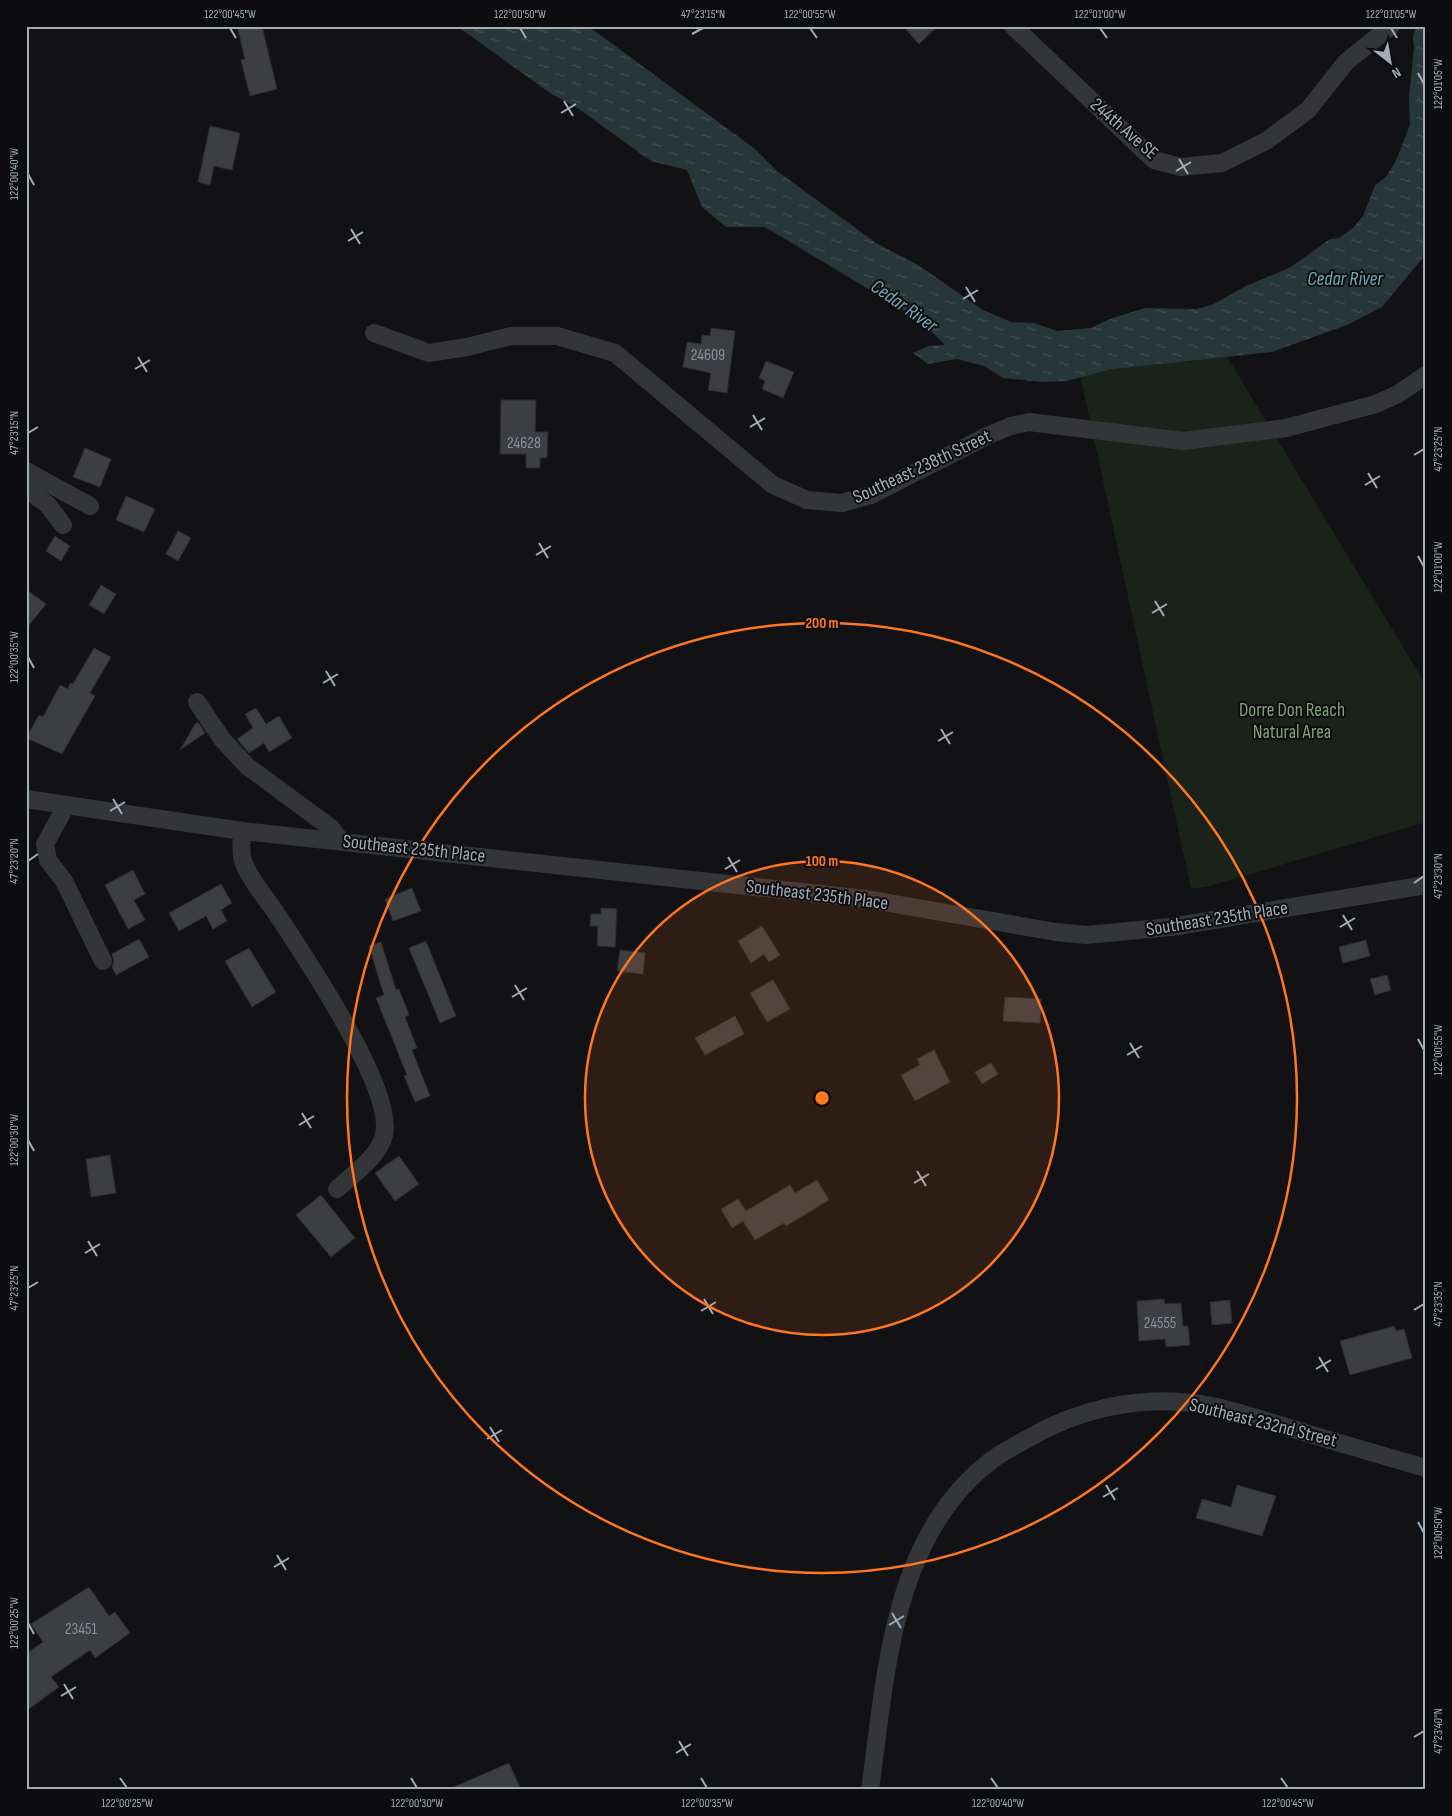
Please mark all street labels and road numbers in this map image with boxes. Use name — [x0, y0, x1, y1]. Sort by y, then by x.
street label: 244th Ave SE — [1085, 93, 1163, 165]
street label: Southeast 238th Street — [849, 425, 995, 509]
street label: Southeast 235th Place — [342, 830, 486, 868]
street label: Southeast 235th Place — [745, 875, 889, 915]
street label: Southeast 235th Place — [1145, 896, 1289, 942]
street label: Southeast 232nd Street — [1187, 1394, 1339, 1453]

